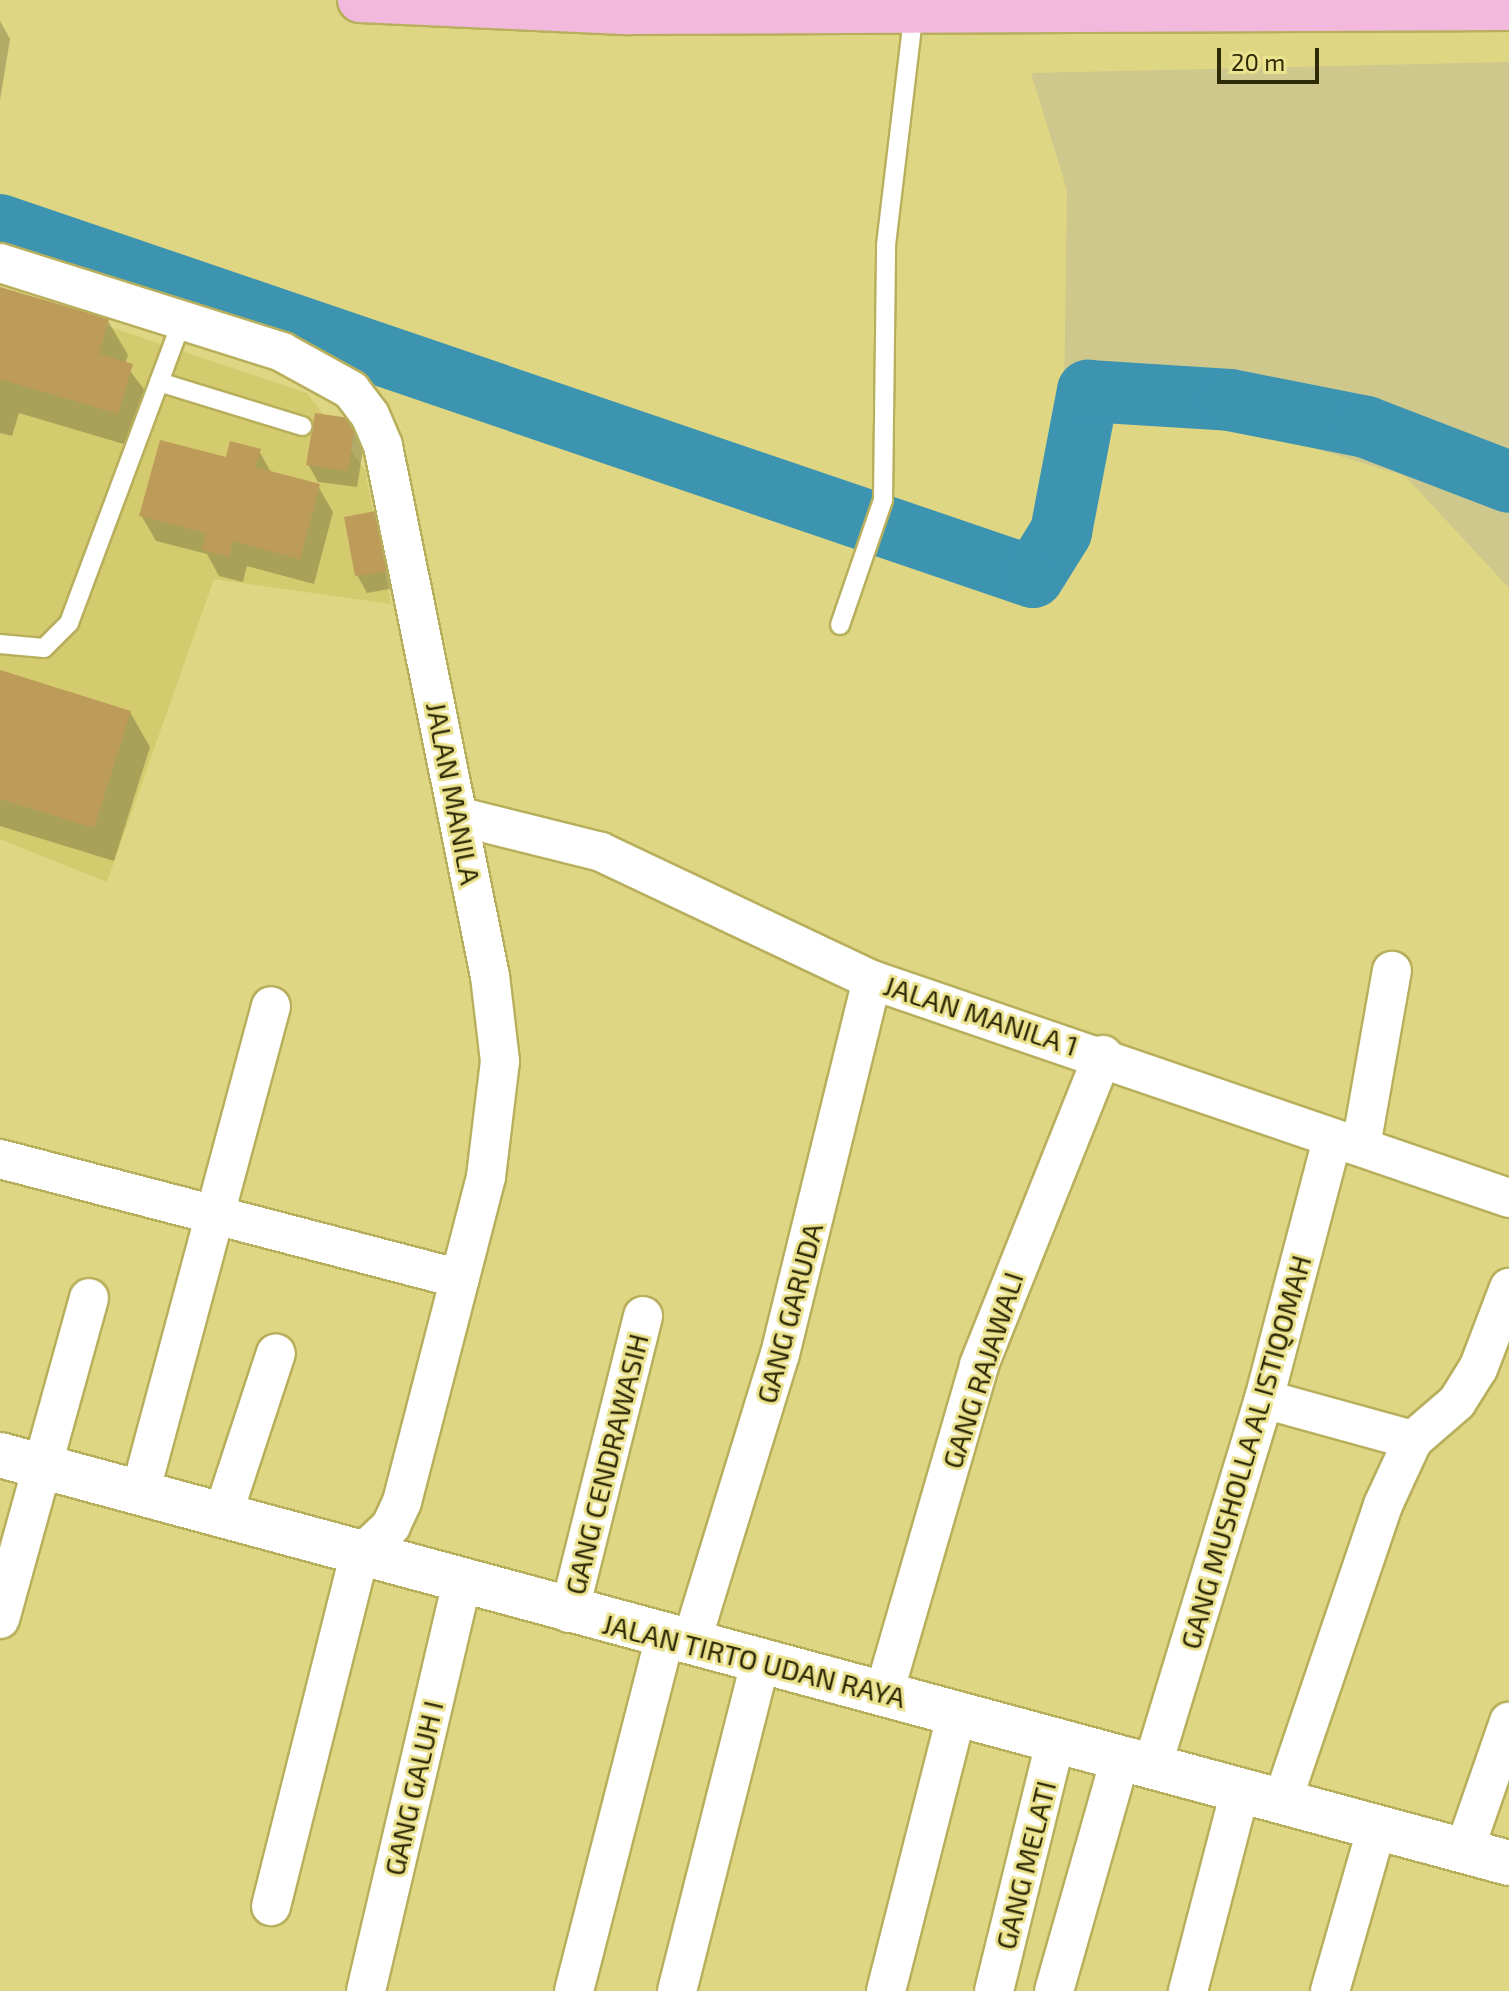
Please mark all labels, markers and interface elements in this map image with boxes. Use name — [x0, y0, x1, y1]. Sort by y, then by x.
scale bar — [1221, 32, 1323, 82]
text: 20 m — [1231, 47, 1285, 76]
street label: JALAN MANILA — [420, 699, 488, 887]
street label: JALAN MANILA 1 — [879, 968, 1083, 1062]
street label: GANG GARUDA — [749, 1219, 829, 1407]
street label: GANG MUSHOLLA AL ISTIQOMAH — [1172, 1250, 1318, 1654]
street label: GANG RAJAWALI — [934, 1267, 1030, 1473]
street label: GANG CENDRAWASIH — [557, 1330, 655, 1598]
street label: JALAN TIRTO UDAN RAYA — [599, 1606, 909, 1714]
street label: GANG GALUH I — [377, 1697, 449, 1879]
street label: GANG MELATI — [988, 1777, 1062, 1953]

